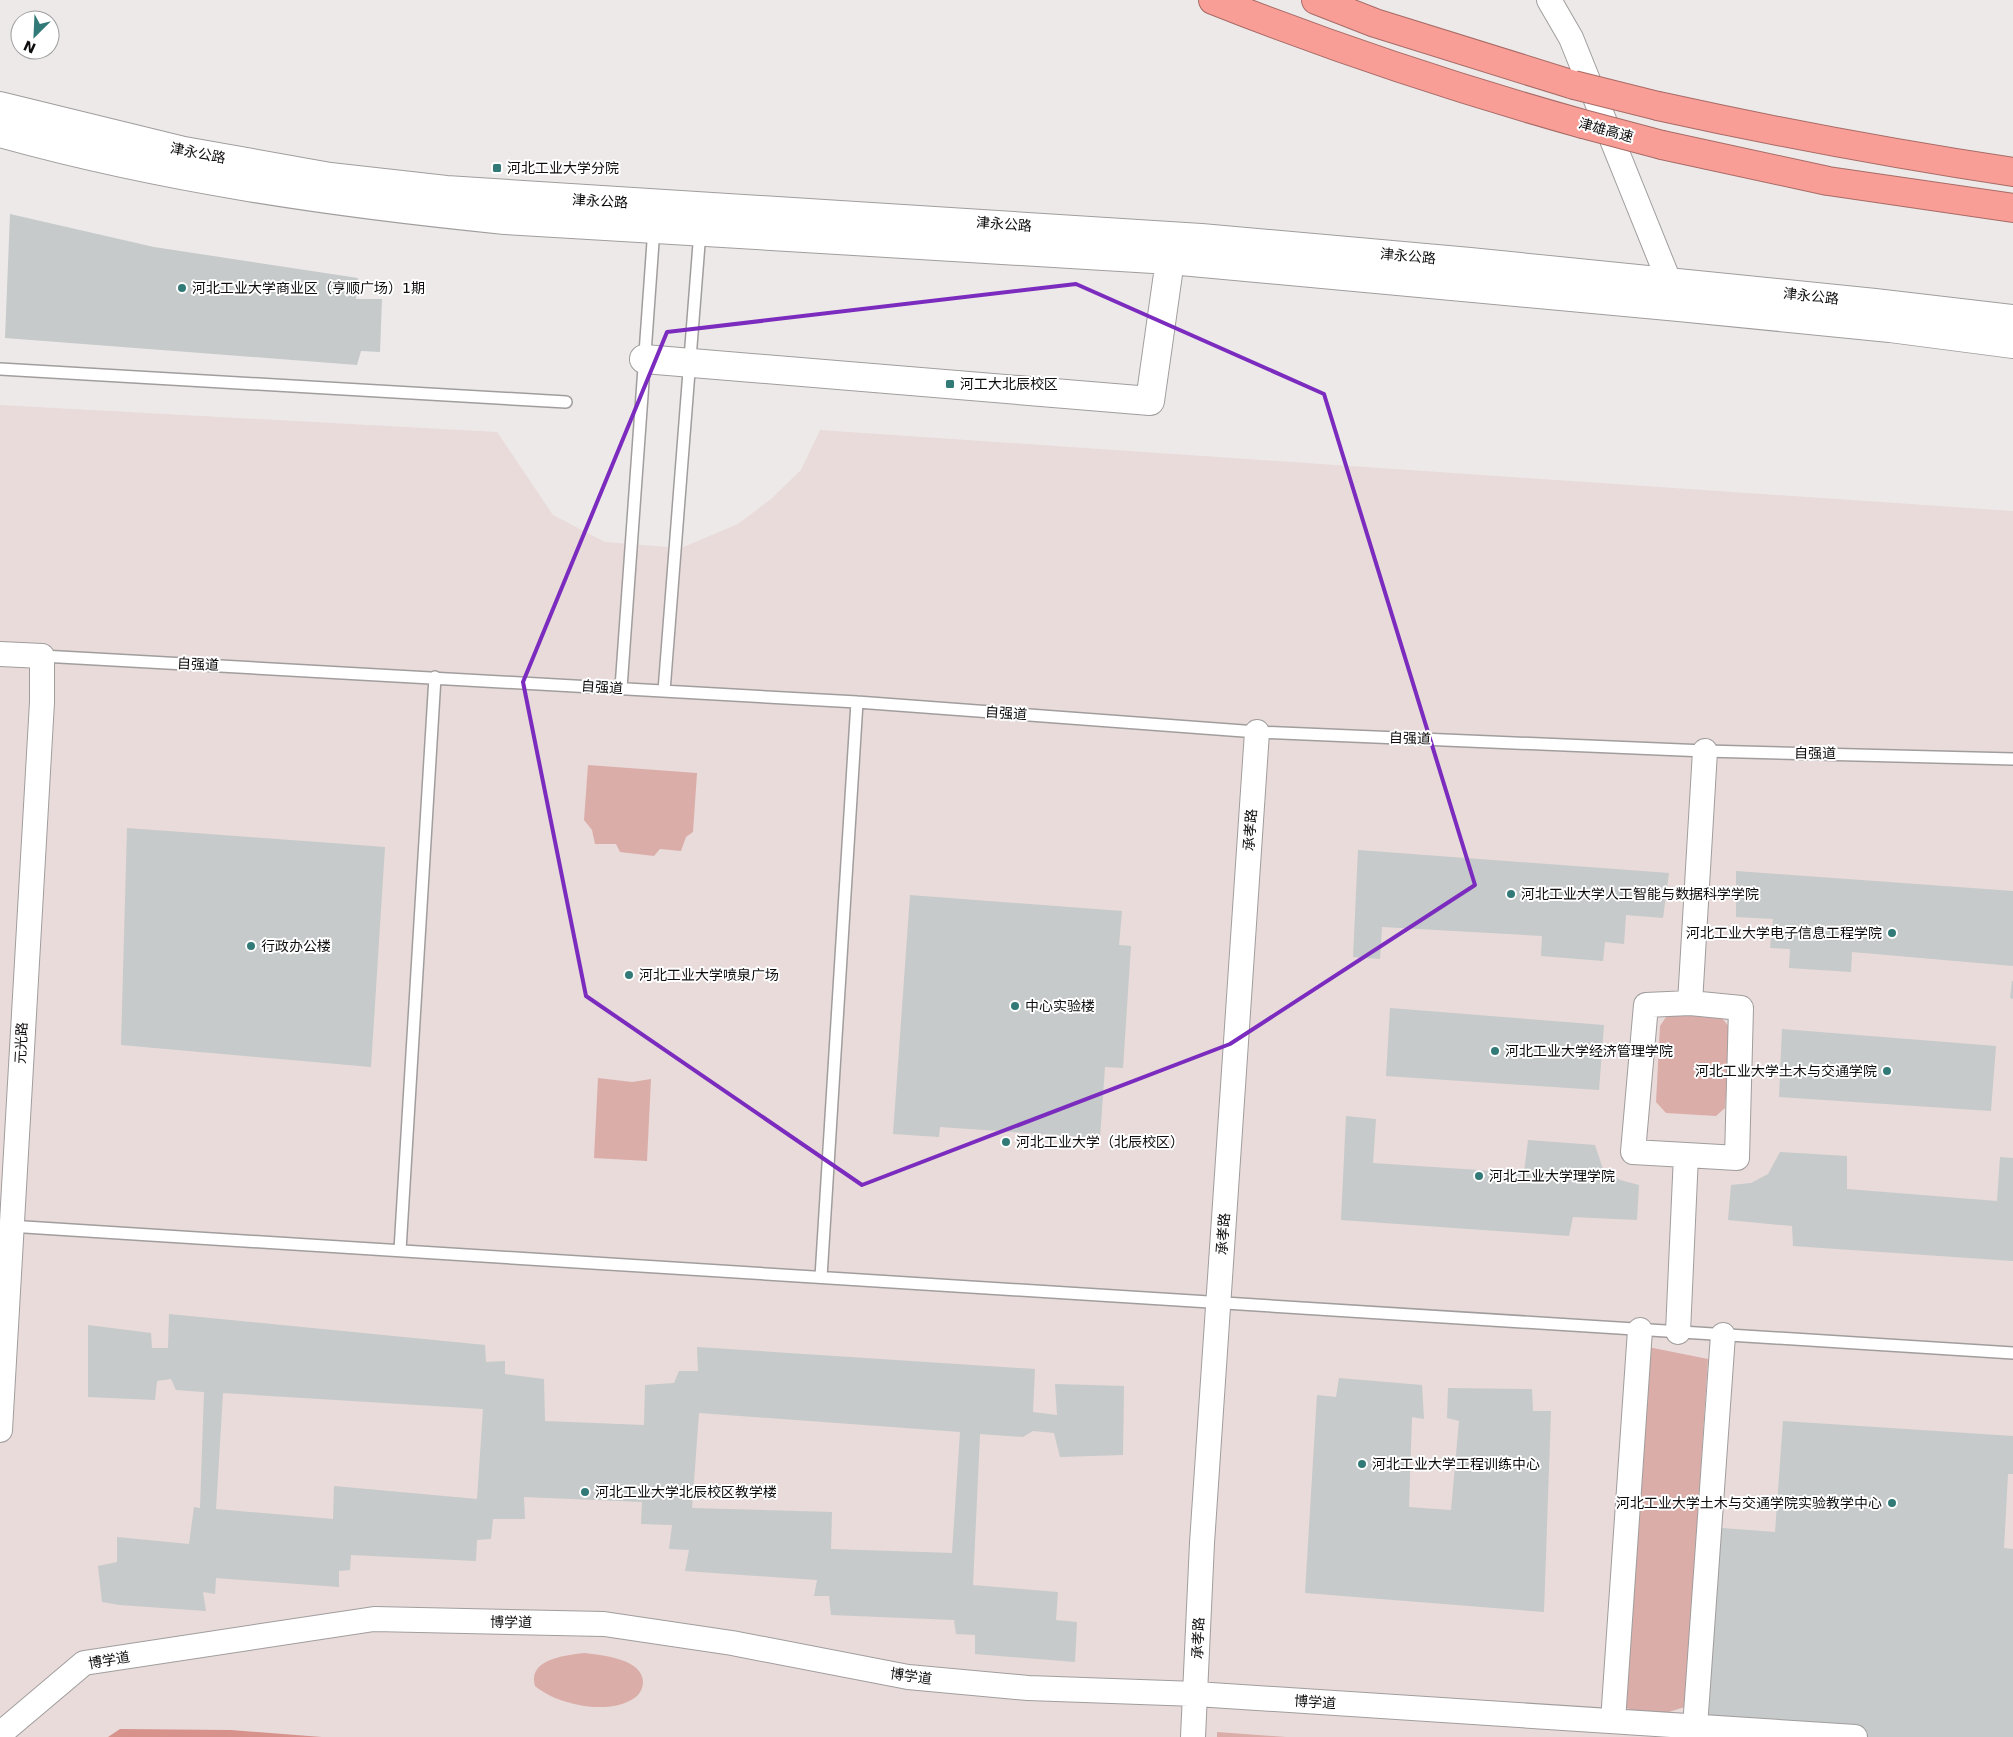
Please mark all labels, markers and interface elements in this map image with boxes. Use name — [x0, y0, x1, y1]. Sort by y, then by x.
north arrow — [10, 10, 60, 60]
text: N — [21, 37, 38, 57]
street label: 津雄高速 — [1577, 115, 1635, 145]
street label: 津永公路 — [169, 140, 227, 166]
place label: 河北工业大学分院 — [507, 160, 619, 176]
marker: 河北工业大学分院 — [491, 162, 503, 174]
street label: 津永公路 — [572, 192, 628, 210]
street label: 津永公路 — [976, 214, 1032, 234]
street label: 津永公路 — [1379, 246, 1437, 266]
place label: 河北工业大学商业区（亨顺广场）1期 — [192, 280, 425, 296]
marker: 河北工业大学商业区（亨顺广场）1期 — [176, 282, 188, 294]
street label: 津永公路 — [1782, 285, 1840, 307]
place label: 河工大北辰校区 — [960, 376, 1058, 392]
marker: 河工大北辰校区 — [944, 378, 956, 390]
street label: 自强道 — [177, 655, 219, 673]
street label: 自强道 — [580, 678, 624, 696]
street label: 自强道 — [984, 704, 1028, 722]
street label: 自强道 — [1389, 729, 1431, 747]
street label: 自强道 — [1794, 745, 1836, 761]
street label: 承孝路 — [1241, 808, 1259, 852]
place label: 河北工业大学人工智能与数据科学学院 — [1521, 886, 1759, 902]
marker: 河北工业大学人工智能与数据科学学院 — [1505, 888, 1517, 900]
place label: 河北工业大学电子信息工程学院 — [1686, 925, 1882, 941]
marker: 河北工业大学电子信息工程学院 — [1886, 927, 1898, 939]
place label: 行政办公楼 — [261, 938, 331, 954]
marker: 行政办公楼 — [245, 940, 257, 952]
place label: 河北工业大学喷泉广场 — [639, 967, 779, 983]
marker: 河北工业大学喷泉广场 — [623, 969, 635, 981]
place label: 中心实验楼 — [1025, 998, 1095, 1014]
marker: 中心实验楼 — [1009, 1000, 1021, 1012]
street label: 元光路 — [12, 1022, 30, 1064]
place label: 河北工业大学经济管理学院 — [1505, 1043, 1673, 1059]
marker: 河北工业大学经济管理学院 — [1489, 1045, 1501, 1057]
place label: 河北工业大学土木与交通学院 — [1695, 1063, 1877, 1079]
marker: 河北工业大学土木与交通学院 — [1881, 1065, 1893, 1077]
place label: 河北工业大学（北辰校区） — [1016, 1134, 1184, 1150]
marker: 河北工业大学（北辰校区） — [1000, 1136, 1012, 1148]
place label: 河北工业大学理学院 — [1489, 1168, 1615, 1184]
marker: 河北工业大学理学院 — [1473, 1170, 1485, 1182]
street label: 承孝路 — [1214, 1212, 1232, 1256]
place label: 河北工业大学工程训练中心 — [1372, 1456, 1540, 1472]
marker: 河北工业大学工程训练中心 — [1356, 1458, 1368, 1470]
place label: 河北工业大学北辰校区教学楼 — [595, 1484, 777, 1500]
marker: 河北工业大学北辰校区教学楼 — [579, 1486, 591, 1498]
place label: 河北工业大学土木与交通学院实验教学中心 — [1616, 1495, 1882, 1511]
marker: 河北工业大学土木与交通学院实验教学中心 — [1886, 1497, 1898, 1509]
street label: 博学道 — [490, 1614, 532, 1630]
street label: 承孝路 — [1189, 1617, 1207, 1659]
street label: 博学道 — [87, 1648, 131, 1672]
street label: 博学道 — [889, 1665, 933, 1687]
street label: 博学道 — [1293, 1693, 1337, 1711]

